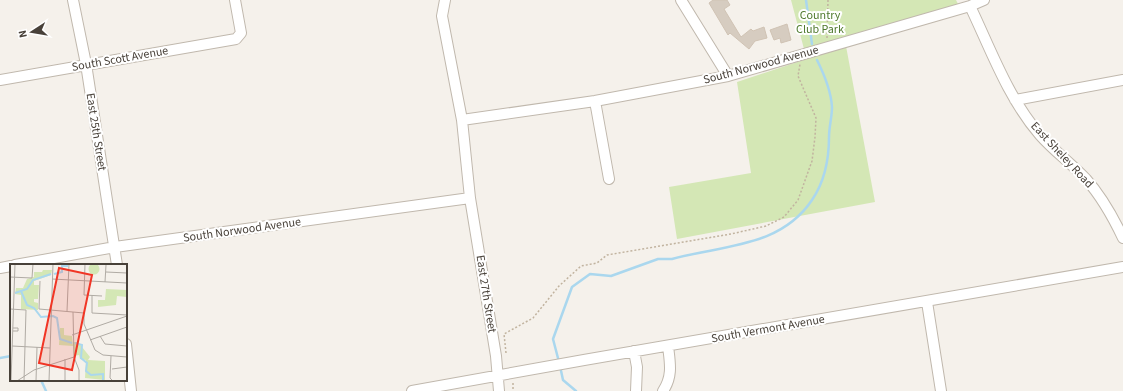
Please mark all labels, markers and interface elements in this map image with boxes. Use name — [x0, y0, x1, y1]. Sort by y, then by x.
park label: Country Club Park — [796, 7, 844, 38]
north arrow — [12, 12, 52, 52]
text: N — [15, 29, 31, 39]
street label: South Norwood Avenue — [701, 41, 821, 89]
street label: South Scott Avenue — [70, 42, 170, 76]
street label: East 25th Street — [81, 92, 111, 172]
street label: East Sheley Road — [1027, 118, 1097, 192]
street label: South Norwood Avenue — [182, 213, 302, 247]
street label: East 27th Street — [471, 254, 501, 334]
inset map — [10, 264, 127, 381]
street label: South Vermont Avenue — [710, 311, 826, 347]

